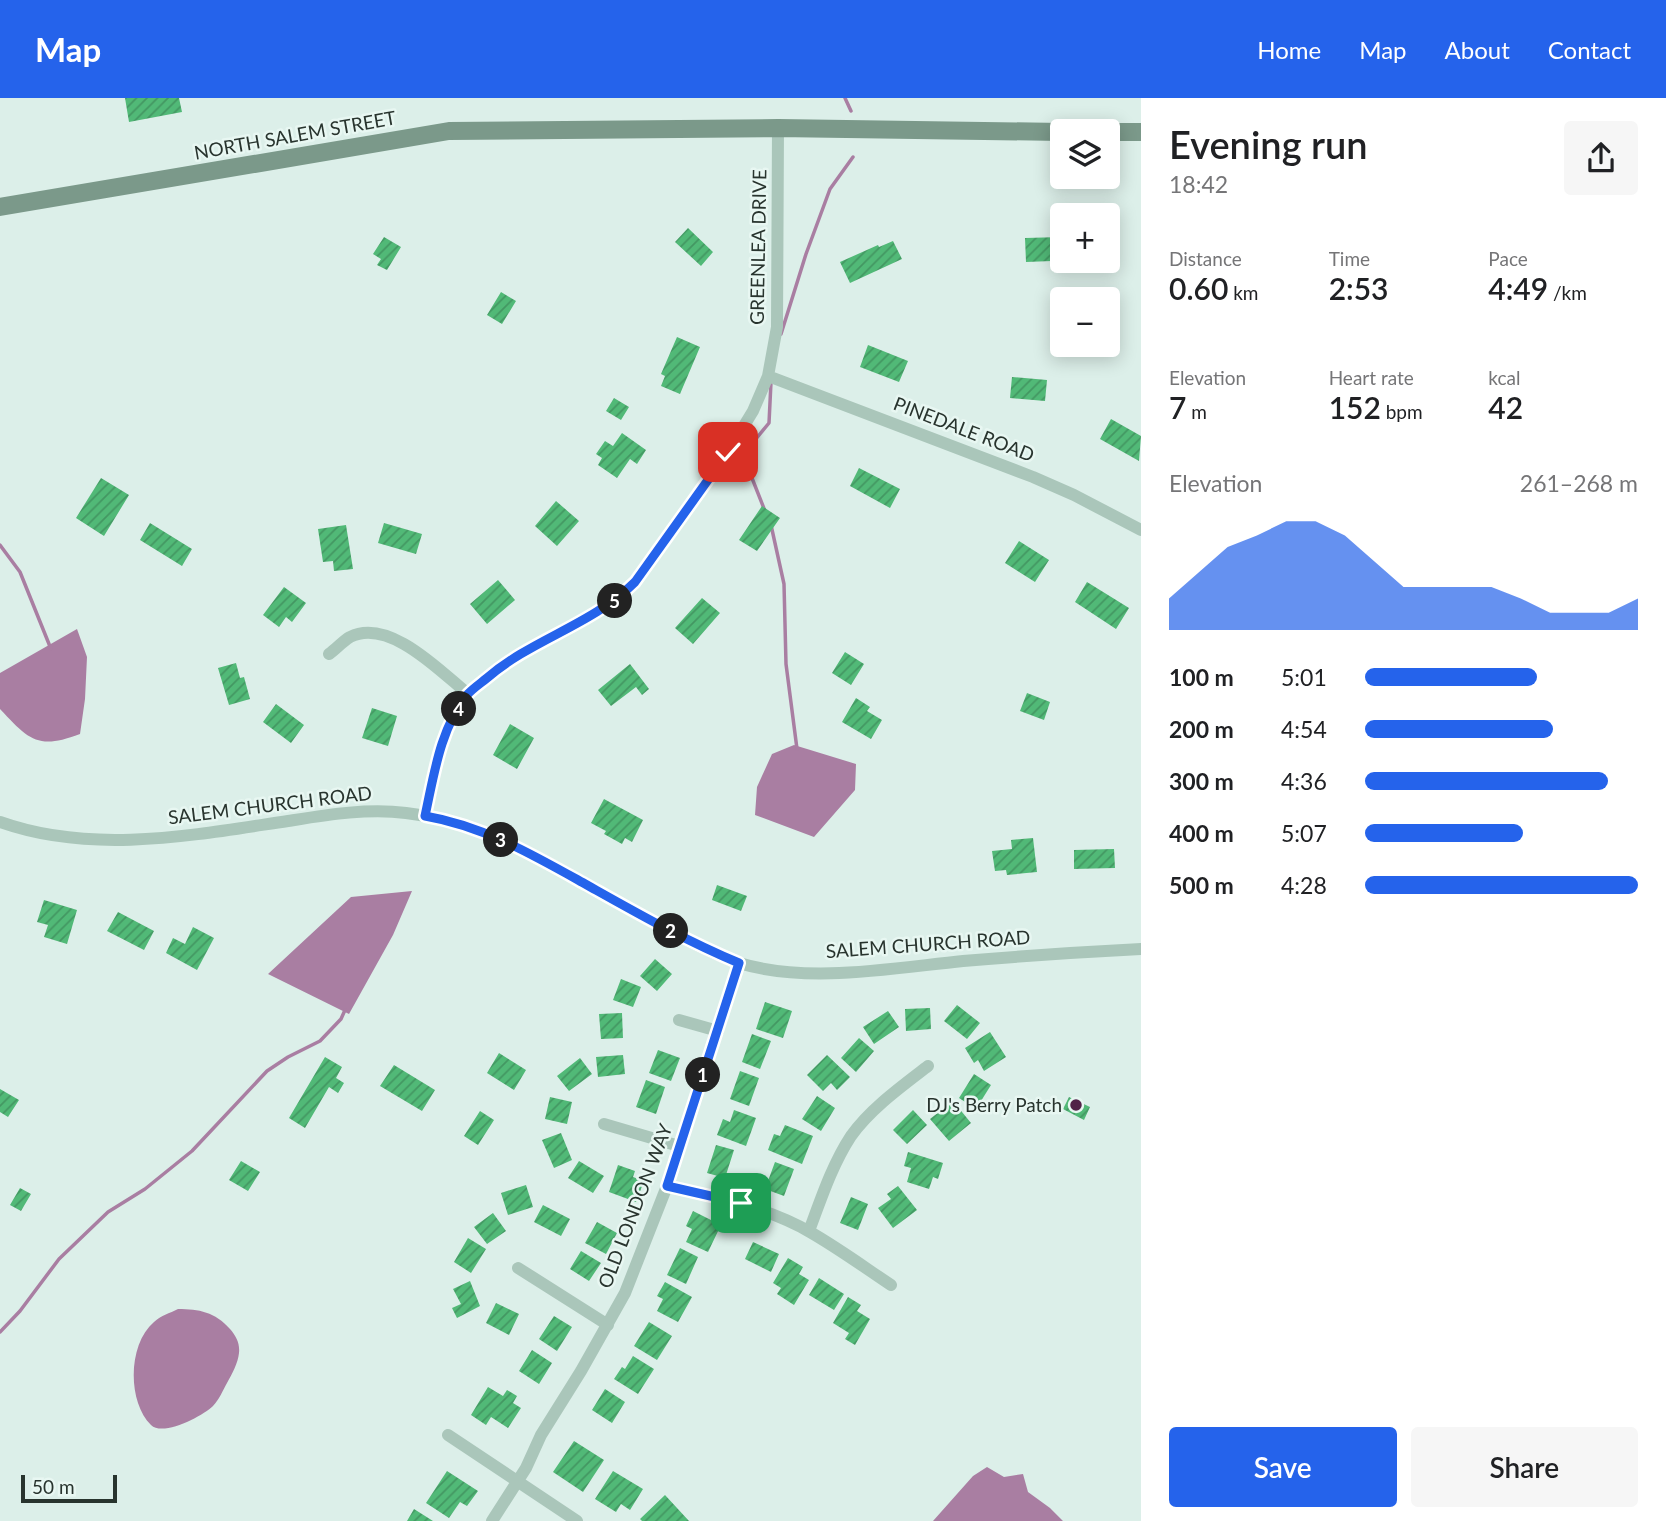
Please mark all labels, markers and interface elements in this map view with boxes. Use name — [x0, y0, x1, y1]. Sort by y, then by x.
text: Map — [35, 29, 101, 69]
text: Home — [1257, 35, 1321, 64]
text: Map — [1359, 35, 1407, 64]
text: About — [1445, 35, 1510, 64]
text: Contact — [1548, 35, 1631, 64]
street label: NORTH SALEM STREET — [192, 105, 398, 164]
map controls — [1050, 119, 1120, 357]
button: layers — [1050, 119, 1120, 189]
text: Evening run — [1169, 121, 1368, 167]
button: share — [1564, 121, 1638, 195]
street label: GREENLEA DRIVE — [745, 169, 770, 325]
text: 18:42 — [1169, 170, 1228, 198]
button: + — [1050, 203, 1120, 273]
text: Distance — [1169, 247, 1242, 270]
text: Time — [1329, 247, 1370, 270]
text: Pace — [1488, 247, 1528, 270]
text: 0.60 — [1169, 270, 1228, 306]
text: 2:53 — [1329, 270, 1388, 306]
text: 4:49 — [1488, 270, 1548, 306]
text: km — [1228, 281, 1258, 304]
text: /km — [1548, 281, 1587, 304]
button: − — [1050, 287, 1120, 357]
text: Elevation — [1169, 366, 1246, 389]
text: Heart rate — [1329, 366, 1414, 389]
text: kcal — [1488, 366, 1520, 389]
text: 7 — [1169, 389, 1186, 425]
text: 152 — [1329, 389, 1381, 425]
text: 42 — [1488, 389, 1523, 425]
street label: PINEDALE ROAD — [891, 391, 1038, 466]
text: m — [1186, 400, 1207, 423]
text: bpm — [1381, 400, 1423, 423]
pin — [698, 422, 758, 482]
icon: check — [709, 433, 747, 471]
text: Elevation — [1169, 469, 1262, 497]
text: 261–268 m — [1520, 469, 1638, 497]
pin: 5 — [598, 584, 632, 618]
text: 5 — [609, 589, 620, 612]
text: 100 m — [1169, 663, 1234, 691]
text: 5:01 — [1281, 663, 1327, 691]
pin: 4 — [442, 692, 476, 726]
text: 4 — [453, 697, 464, 720]
text: 200 m — [1169, 715, 1234, 743]
text: 4:54 — [1281, 715, 1327, 743]
text: 300 m — [1169, 767, 1234, 795]
text: 4:36 — [1281, 767, 1327, 795]
street label: SALEM CHURCH ROAD — [167, 781, 373, 828]
text: 400 m — [1169, 819, 1234, 847]
text: 5:07 — [1281, 819, 1327, 847]
pin: 3 — [484, 822, 518, 858]
text: 3 — [495, 828, 506, 851]
text: 500 m — [1169, 871, 1234, 899]
text: 4:28 — [1281, 871, 1327, 899]
pin: 2 — [654, 914, 688, 948]
text: 2 — [665, 919, 676, 942]
street label: SALEM CHURCH ROAD — [825, 925, 1031, 962]
pin: 1 — [686, 1058, 720, 1093]
text: 1 — [697, 1063, 708, 1086]
place label: DJ's Berry Patch — [926, 1093, 1062, 1116]
marker: DJ's Berry Patch — [1068, 1097, 1084, 1113]
street label: OLD LONDON WAY — [593, 1120, 677, 1291]
pin — [711, 1173, 771, 1233]
icon: arrive — [722, 1184, 760, 1222]
button: Save — [1169, 1427, 1397, 1507]
button: Share — [1411, 1427, 1638, 1507]
scale bar — [21, 1472, 117, 1504]
text: 50 m — [32, 1475, 75, 1498]

